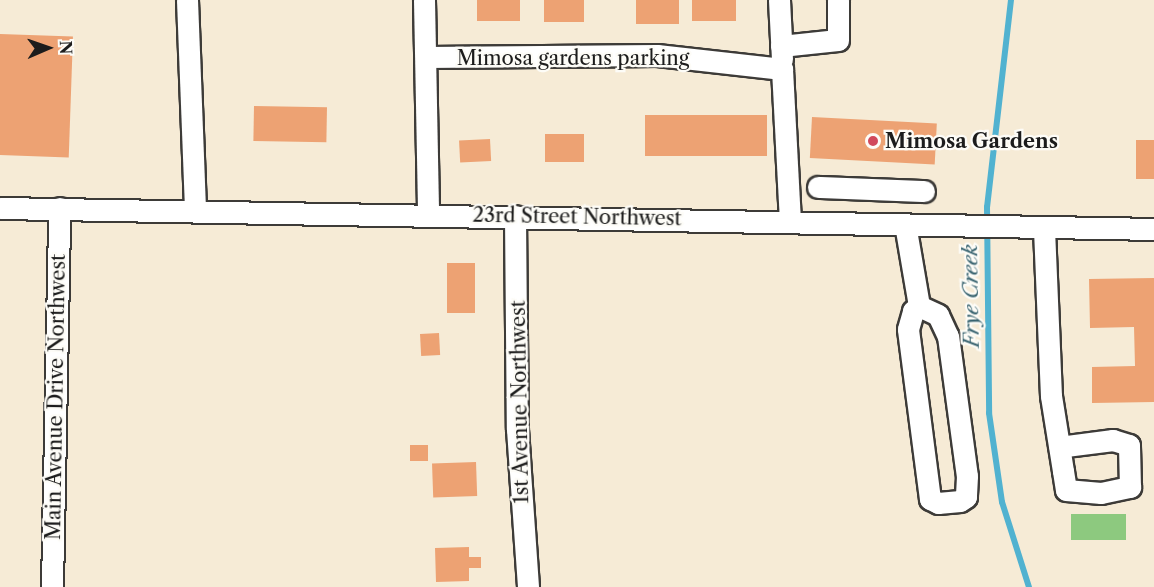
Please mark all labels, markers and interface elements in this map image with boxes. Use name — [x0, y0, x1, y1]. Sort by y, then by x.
north arrow — [18, 18, 78, 78]
text: N — [56, 40, 76, 55]
street label: Mimosa gardens parking — [457, 46, 689, 70]
place label: Mimosa Gardens — [885, 129, 1058, 153]
marker: Mimosa Gardens — [866, 134, 880, 148]
street label: 23rd Street Northwest — [472, 203, 682, 231]
water label: Frye Creek — [958, 244, 984, 348]
street label: Main Avenue Drive Northwest — [41, 253, 71, 541]
street label: 1st Avenue Northwest — [506, 300, 534, 504]

